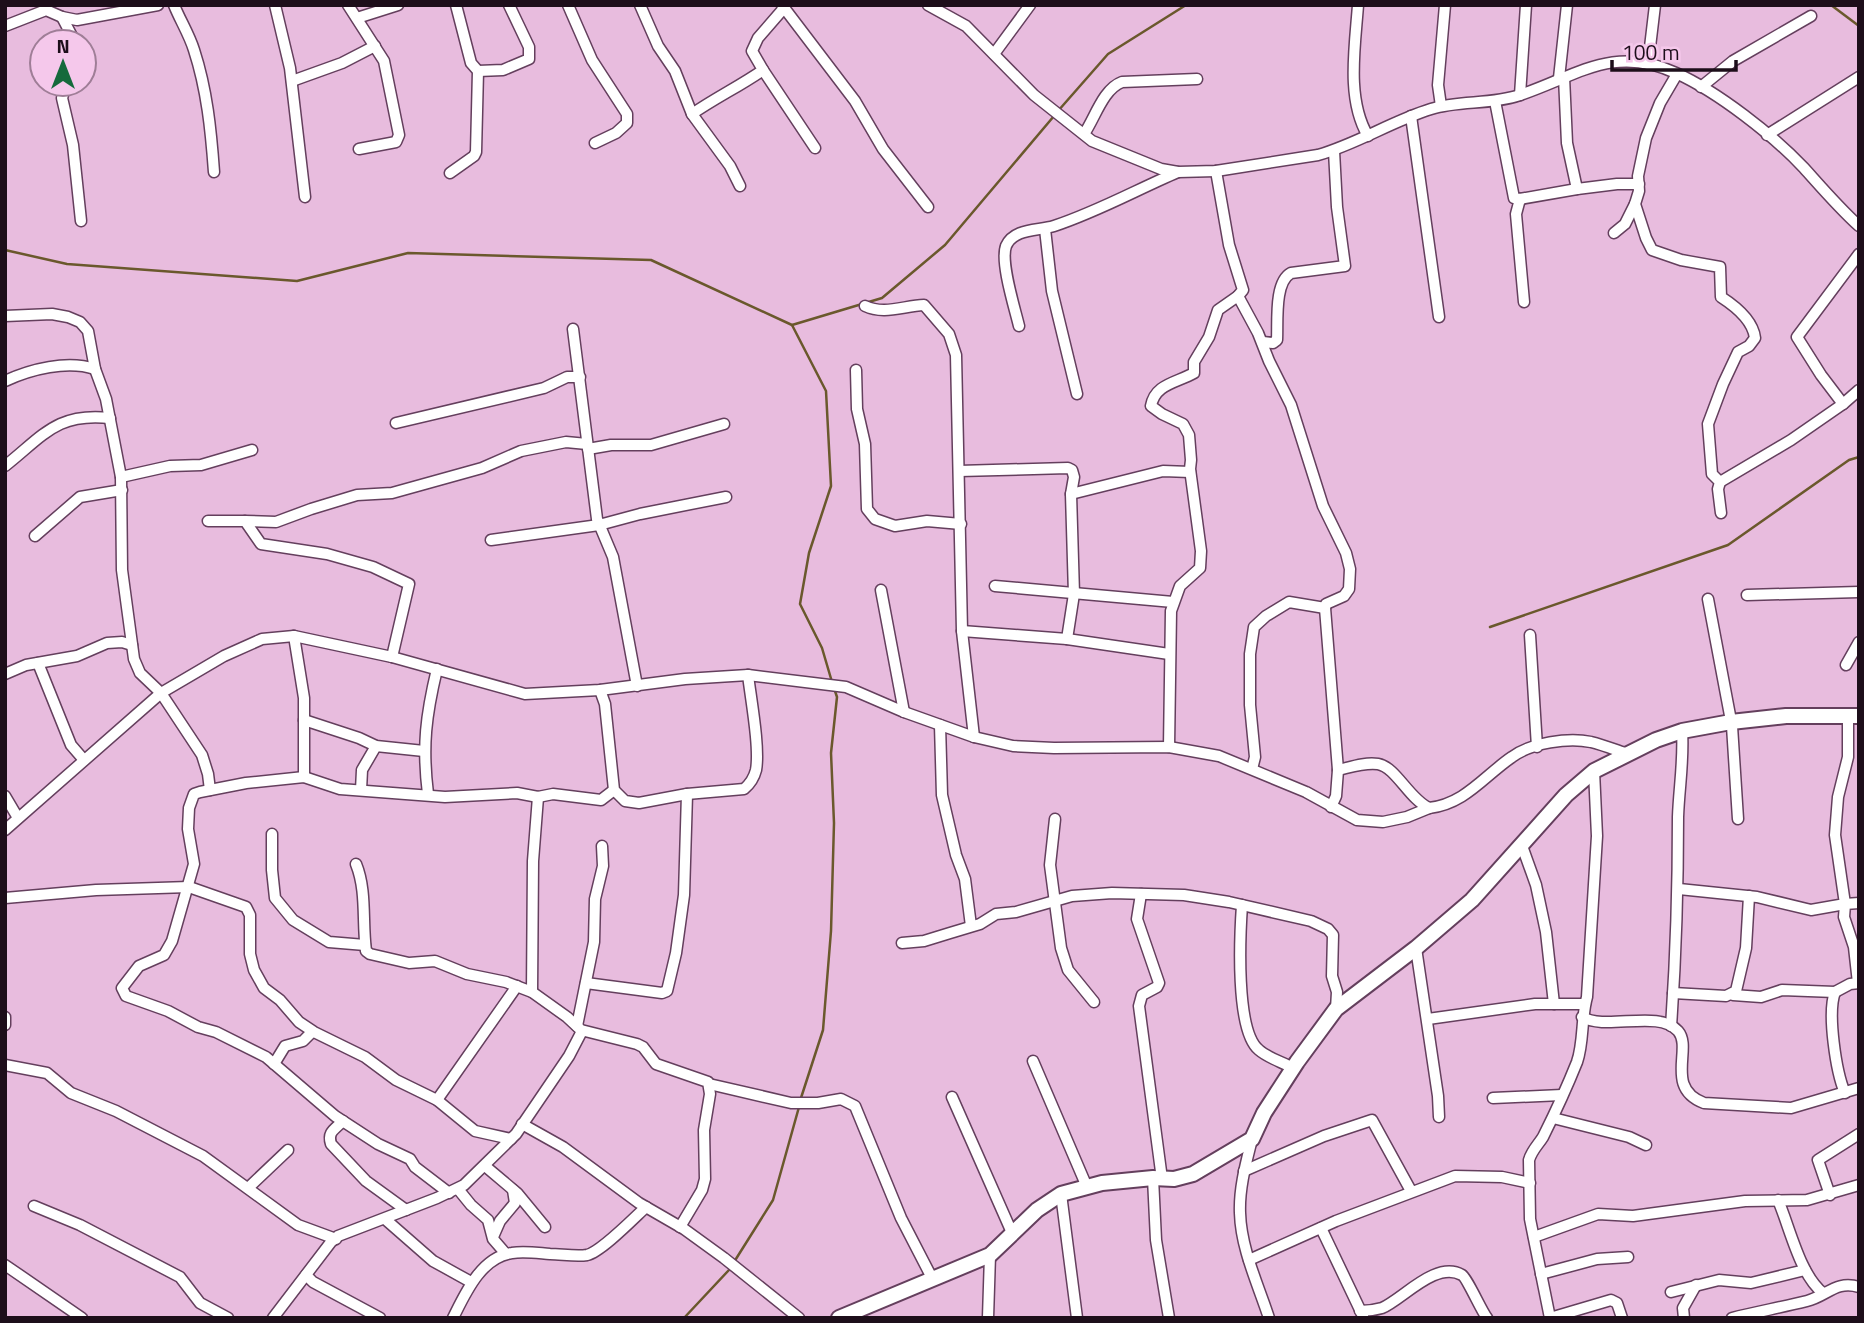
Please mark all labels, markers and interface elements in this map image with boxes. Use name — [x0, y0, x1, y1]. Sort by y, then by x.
north arrow — [28, 28, 98, 98]
scale bar — [1612, 28, 1736, 72]
text: N — [56, 31, 70, 60]
text: 100 m — [1622, 36, 1679, 68]

